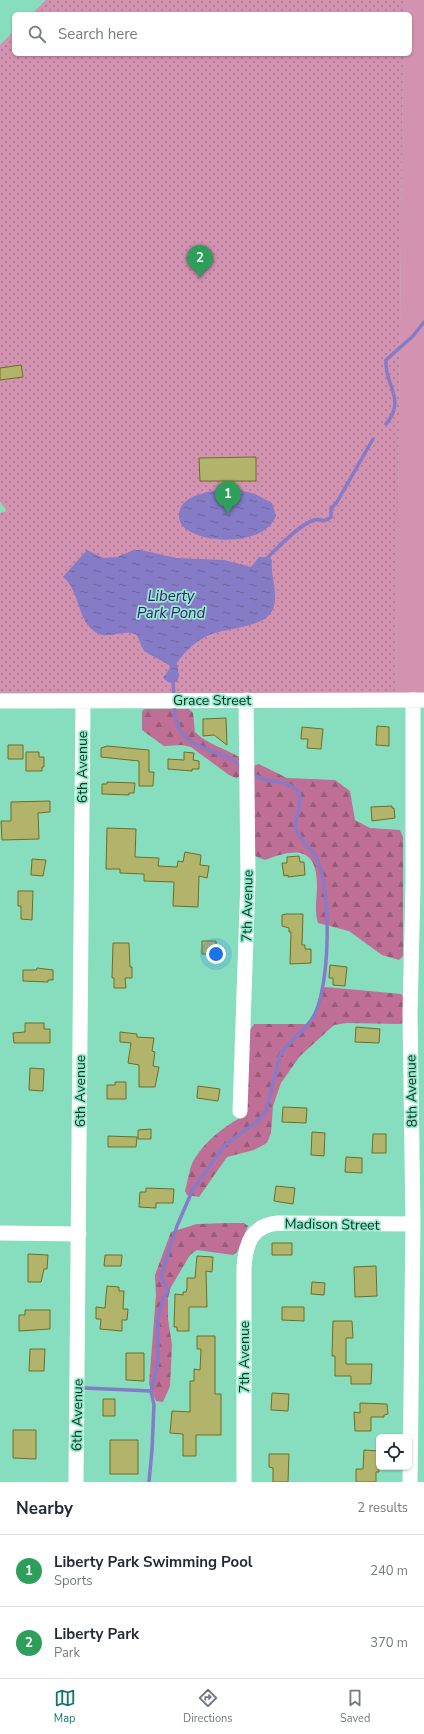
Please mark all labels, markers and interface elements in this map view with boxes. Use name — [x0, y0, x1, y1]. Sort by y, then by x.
search box — [12, 12, 412, 56]
icon: search — [26, 23, 48, 45]
text: Search here — [58, 24, 138, 44]
pin: 2 — [187, 245, 213, 278]
pin: 1 — [215, 481, 241, 514]
water label: Liberty Park Pond — [137, 586, 206, 623]
street label: Grace Street — [173, 691, 251, 710]
street label: 6th Avenue — [73, 731, 92, 803]
street label: 7th Avenue — [237, 870, 258, 942]
your location — [206, 944, 226, 964]
street label: 6th Avenue — [71, 1055, 90, 1127]
street label: 8th Avenue — [401, 1055, 422, 1127]
street label: Madison Street — [284, 1214, 380, 1235]
street label: 7th Avenue — [235, 1321, 254, 1393]
street label: 6th Avenue — [67, 1379, 88, 1451]
map controls — [376, 1434, 412, 1470]
button: locate — [376, 1434, 412, 1470]
text: Nearby — [16, 1497, 73, 1520]
text: 2 results — [357, 1499, 408, 1517]
text: Liberty Park Swimming Pool — [54, 1552, 253, 1572]
text: 1 — [25, 1562, 33, 1580]
text: 240 m — [370, 1562, 408, 1580]
text: Sports — [54, 1572, 93, 1590]
text: Liberty Park — [54, 1624, 139, 1644]
text: 2 — [25, 1634, 33, 1652]
text: 370 m — [370, 1634, 408, 1652]
text: Park — [54, 1644, 80, 1662]
tab: Map — [54, 1687, 76, 1726]
tab: Directions — [183, 1687, 233, 1726]
tab: Saved — [340, 1687, 370, 1726]

